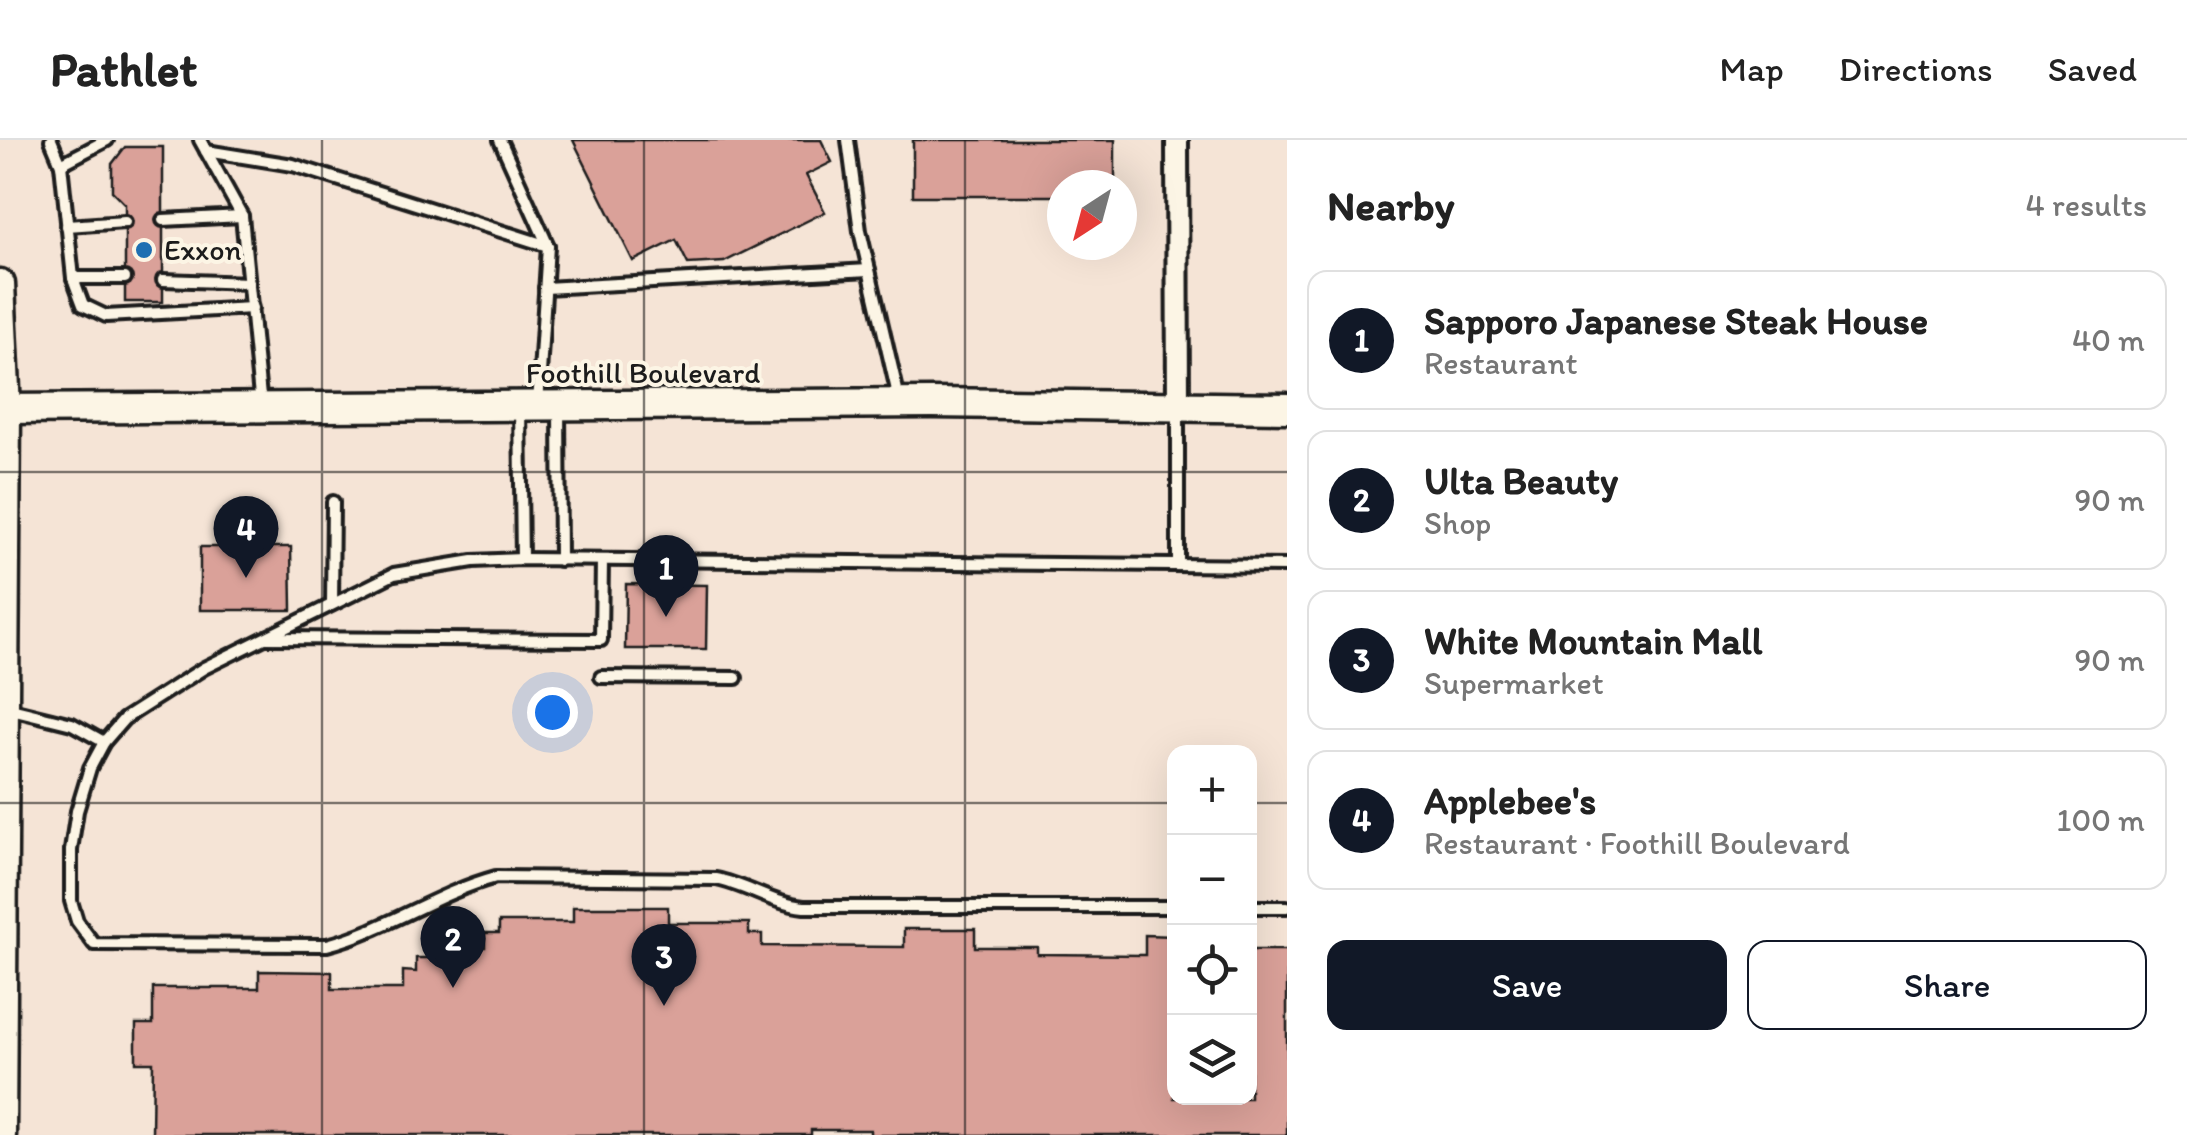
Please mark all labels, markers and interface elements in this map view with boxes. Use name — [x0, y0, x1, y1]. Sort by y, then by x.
text: Pathlet — [50, 40, 198, 98]
text: Map — [1720, 48, 1784, 90]
text: Directions — [1839, 48, 1993, 90]
text: Saved — [2048, 48, 2137, 90]
north arrow — [1047, 170, 1137, 260]
text: Nearby — [1327, 180, 1454, 231]
text: 4 results — [2026, 186, 2147, 224]
place label: Exxon — [164, 231, 242, 268]
marker: Exxon — [133, 239, 155, 261]
text: Sapporo Japanese Steak House — [1424, 298, 1928, 344]
text: 1 — [1354, 321, 1369, 359]
text: 40 m — [2072, 321, 2145, 359]
text: Restaurant — [1424, 344, 1578, 382]
street label: Foothill Boulevard — [526, 354, 760, 391]
text: Ulta Beauty — [1424, 458, 1618, 504]
text: 2 — [1353, 481, 1370, 519]
text: 90 m — [2074, 481, 2145, 519]
pin: 4 — [214, 496, 278, 578]
text: Shop — [1424, 504, 1491, 542]
pin: 1 — [634, 534, 698, 617]
text: White Mountain Mall — [1424, 618, 1763, 664]
text: 3 — [1353, 641, 1370, 679]
text: 90 m — [2074, 641, 2145, 679]
text: Supermarket — [1424, 664, 1604, 702]
your location — [527, 687, 578, 738]
map controls — [1167, 745, 1257, 1105]
button: + — [1167, 745, 1257, 835]
text: Applebee's — [1424, 778, 1596, 824]
text: 4 — [1352, 801, 1371, 839]
text: 100 m — [2057, 801, 2145, 839]
text: Restaurant · Foothill Boulevard — [1424, 824, 1850, 862]
button: − — [1167, 835, 1257, 925]
pin: 2 — [420, 906, 486, 988]
pin: 3 — [632, 924, 696, 1006]
button: locate — [1167, 925, 1257, 1015]
button: Save — [1327, 940, 1727, 1030]
button: Share — [1747, 940, 2147, 1030]
button: layers — [1167, 1015, 1257, 1105]

